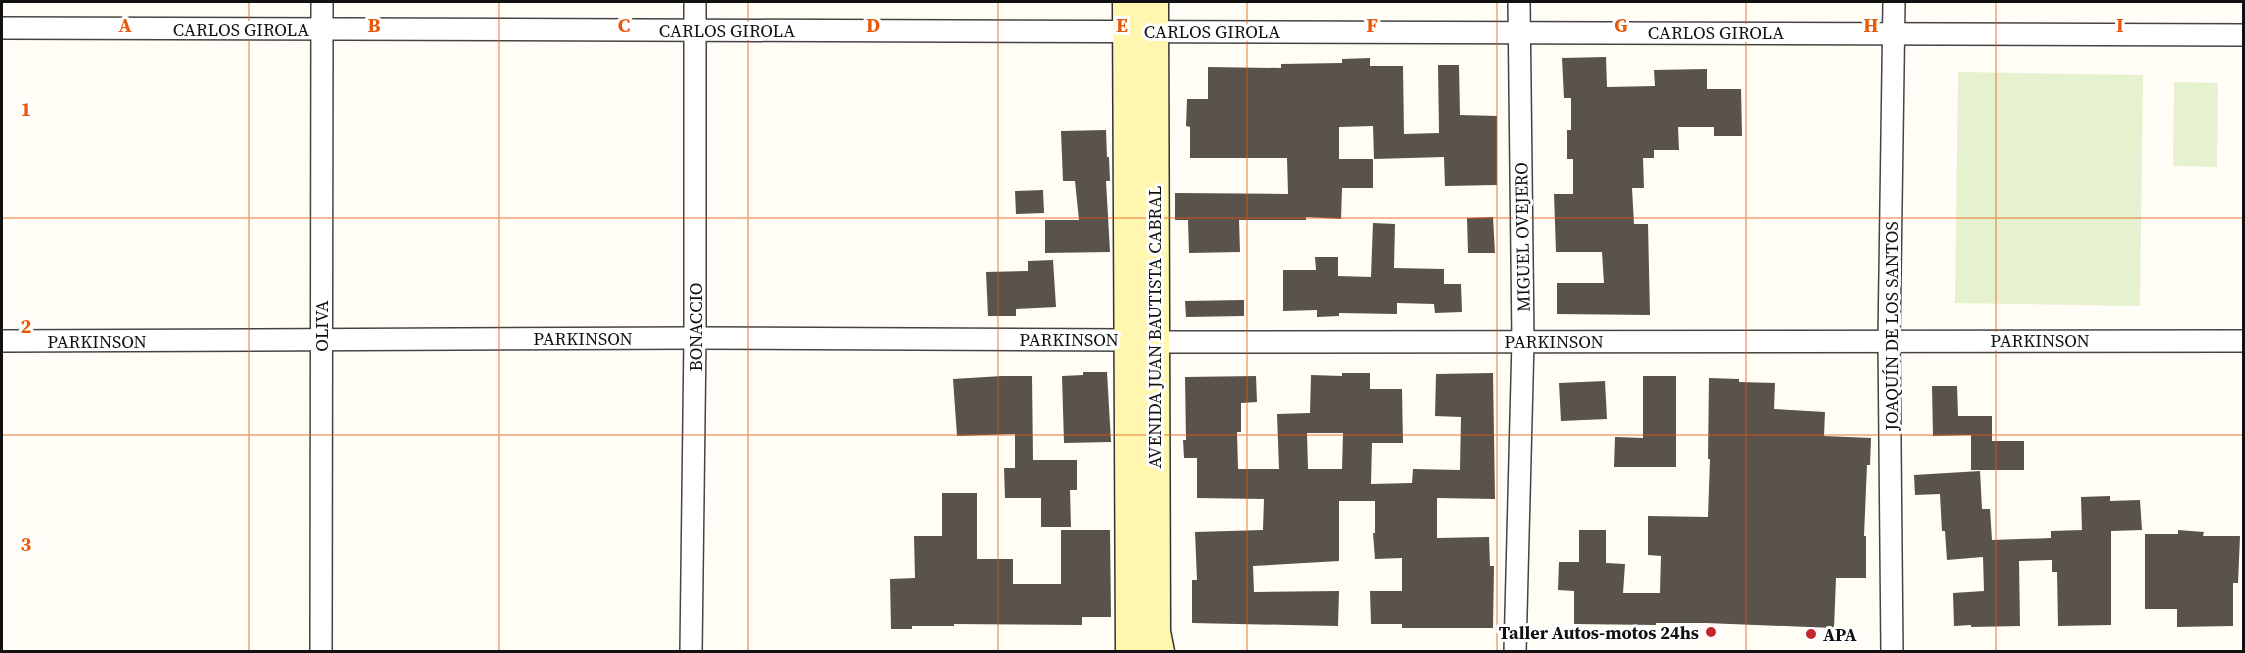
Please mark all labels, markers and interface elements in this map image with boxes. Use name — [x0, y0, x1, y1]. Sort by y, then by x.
text: A — [118, 11, 132, 39]
text: B — [367, 11, 381, 39]
text: C — [618, 11, 630, 39]
text: D — [866, 11, 880, 39]
text: E — [1116, 11, 1128, 39]
text: F — [1366, 11, 1378, 39]
text: G — [1614, 11, 1628, 39]
text: H — [1863, 11, 1879, 39]
text: I — [2116, 11, 2124, 39]
street label: CARLOS GIROLA — [173, 17, 309, 42]
street label: CARLOS GIROLA — [659, 18, 795, 43]
street label: CARLOS GIROLA — [1144, 19, 1280, 44]
street label: CARLOS GIROLA — [1648, 20, 1784, 45]
text: 1 — [21, 95, 31, 123]
street label: MIGUEL OVEJERO — [1508, 162, 1536, 312]
street label: AVENIDA JUAN BAUTISTA CABRAL — [1142, 185, 1167, 469]
street label: JOAQUÍN DE LOS SANTOS — [1879, 221, 1904, 432]
street label: BONACCIO — [683, 283, 708, 371]
street label: OLIVA — [309, 300, 334, 352]
text: 2 — [21, 312, 32, 340]
street label: PARKINSON — [533, 326, 633, 351]
street label: PARKINSON — [1019, 327, 1119, 352]
street label: PARKINSON — [1990, 328, 2090, 353]
street label: PARKINSON — [47, 329, 147, 354]
street label: PARKINSON — [1504, 329, 1604, 354]
text: 3 — [21, 530, 32, 558]
place label: Taller Autos-motos 24hs — [1499, 620, 1699, 645]
place label: APA — [1823, 622, 1857, 647]
marker: Taller Autos-motos 24hs — [1704, 625, 1718, 639]
marker: APA — [1804, 627, 1818, 641]

